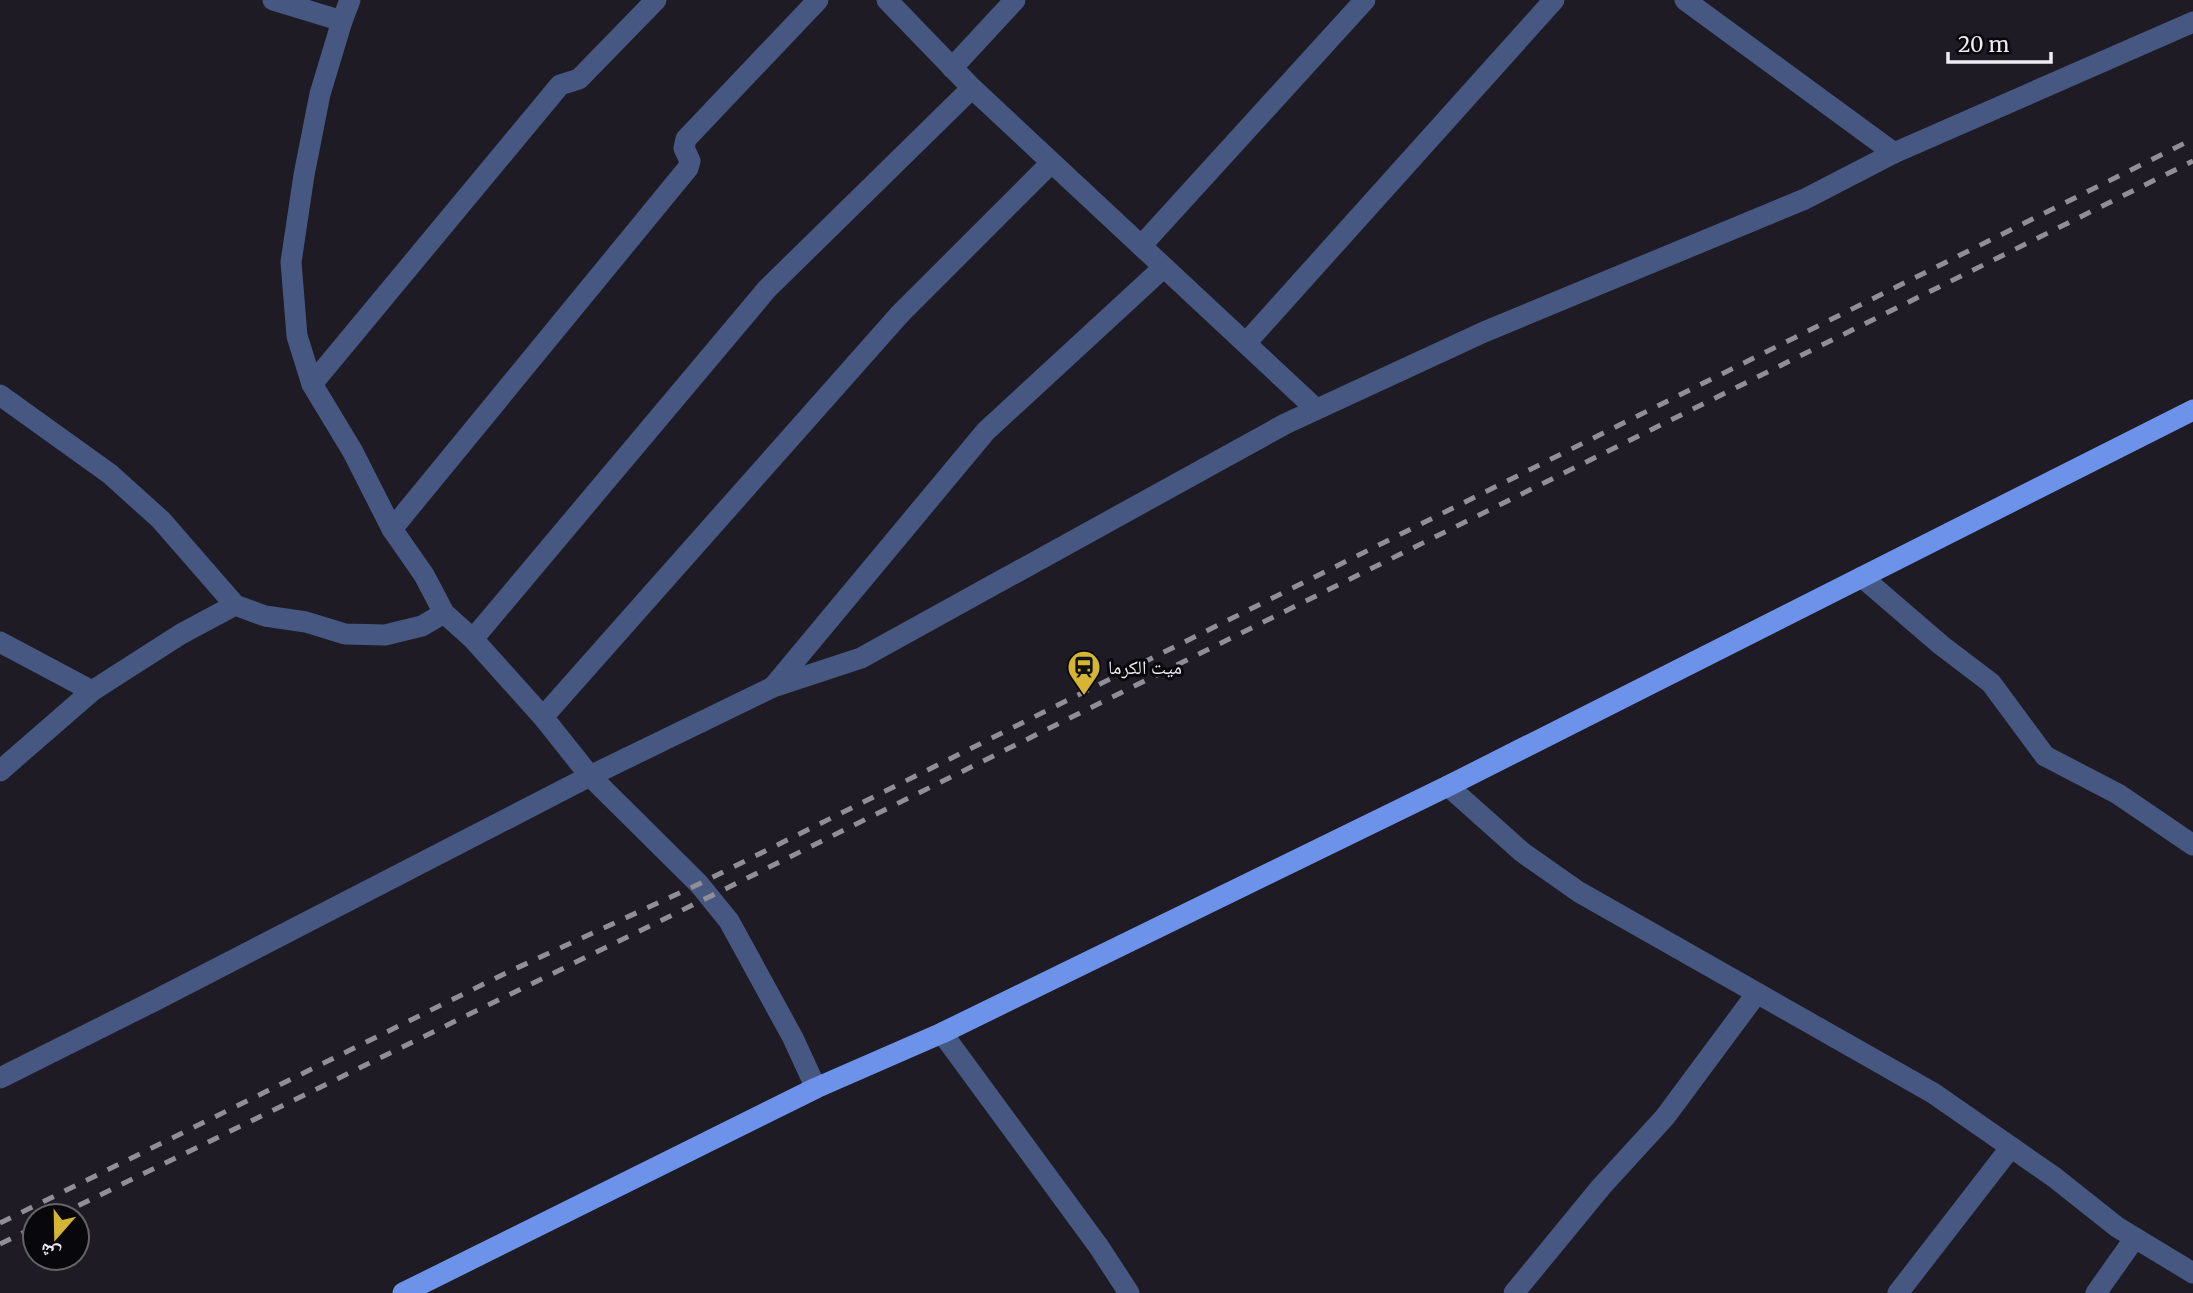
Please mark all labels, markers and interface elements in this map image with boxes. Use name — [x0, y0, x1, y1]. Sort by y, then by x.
scale bar — [1948, 21, 2051, 65]
text: 20 m — [1958, 31, 2010, 58]
station icon: ميت الكرما — [1065, 648, 1103, 697]
place label: ميت الكرما — [1108, 655, 1182, 679]
north arrow — [21, 1202, 91, 1272]
text: ش — [37, 1238, 64, 1268]

